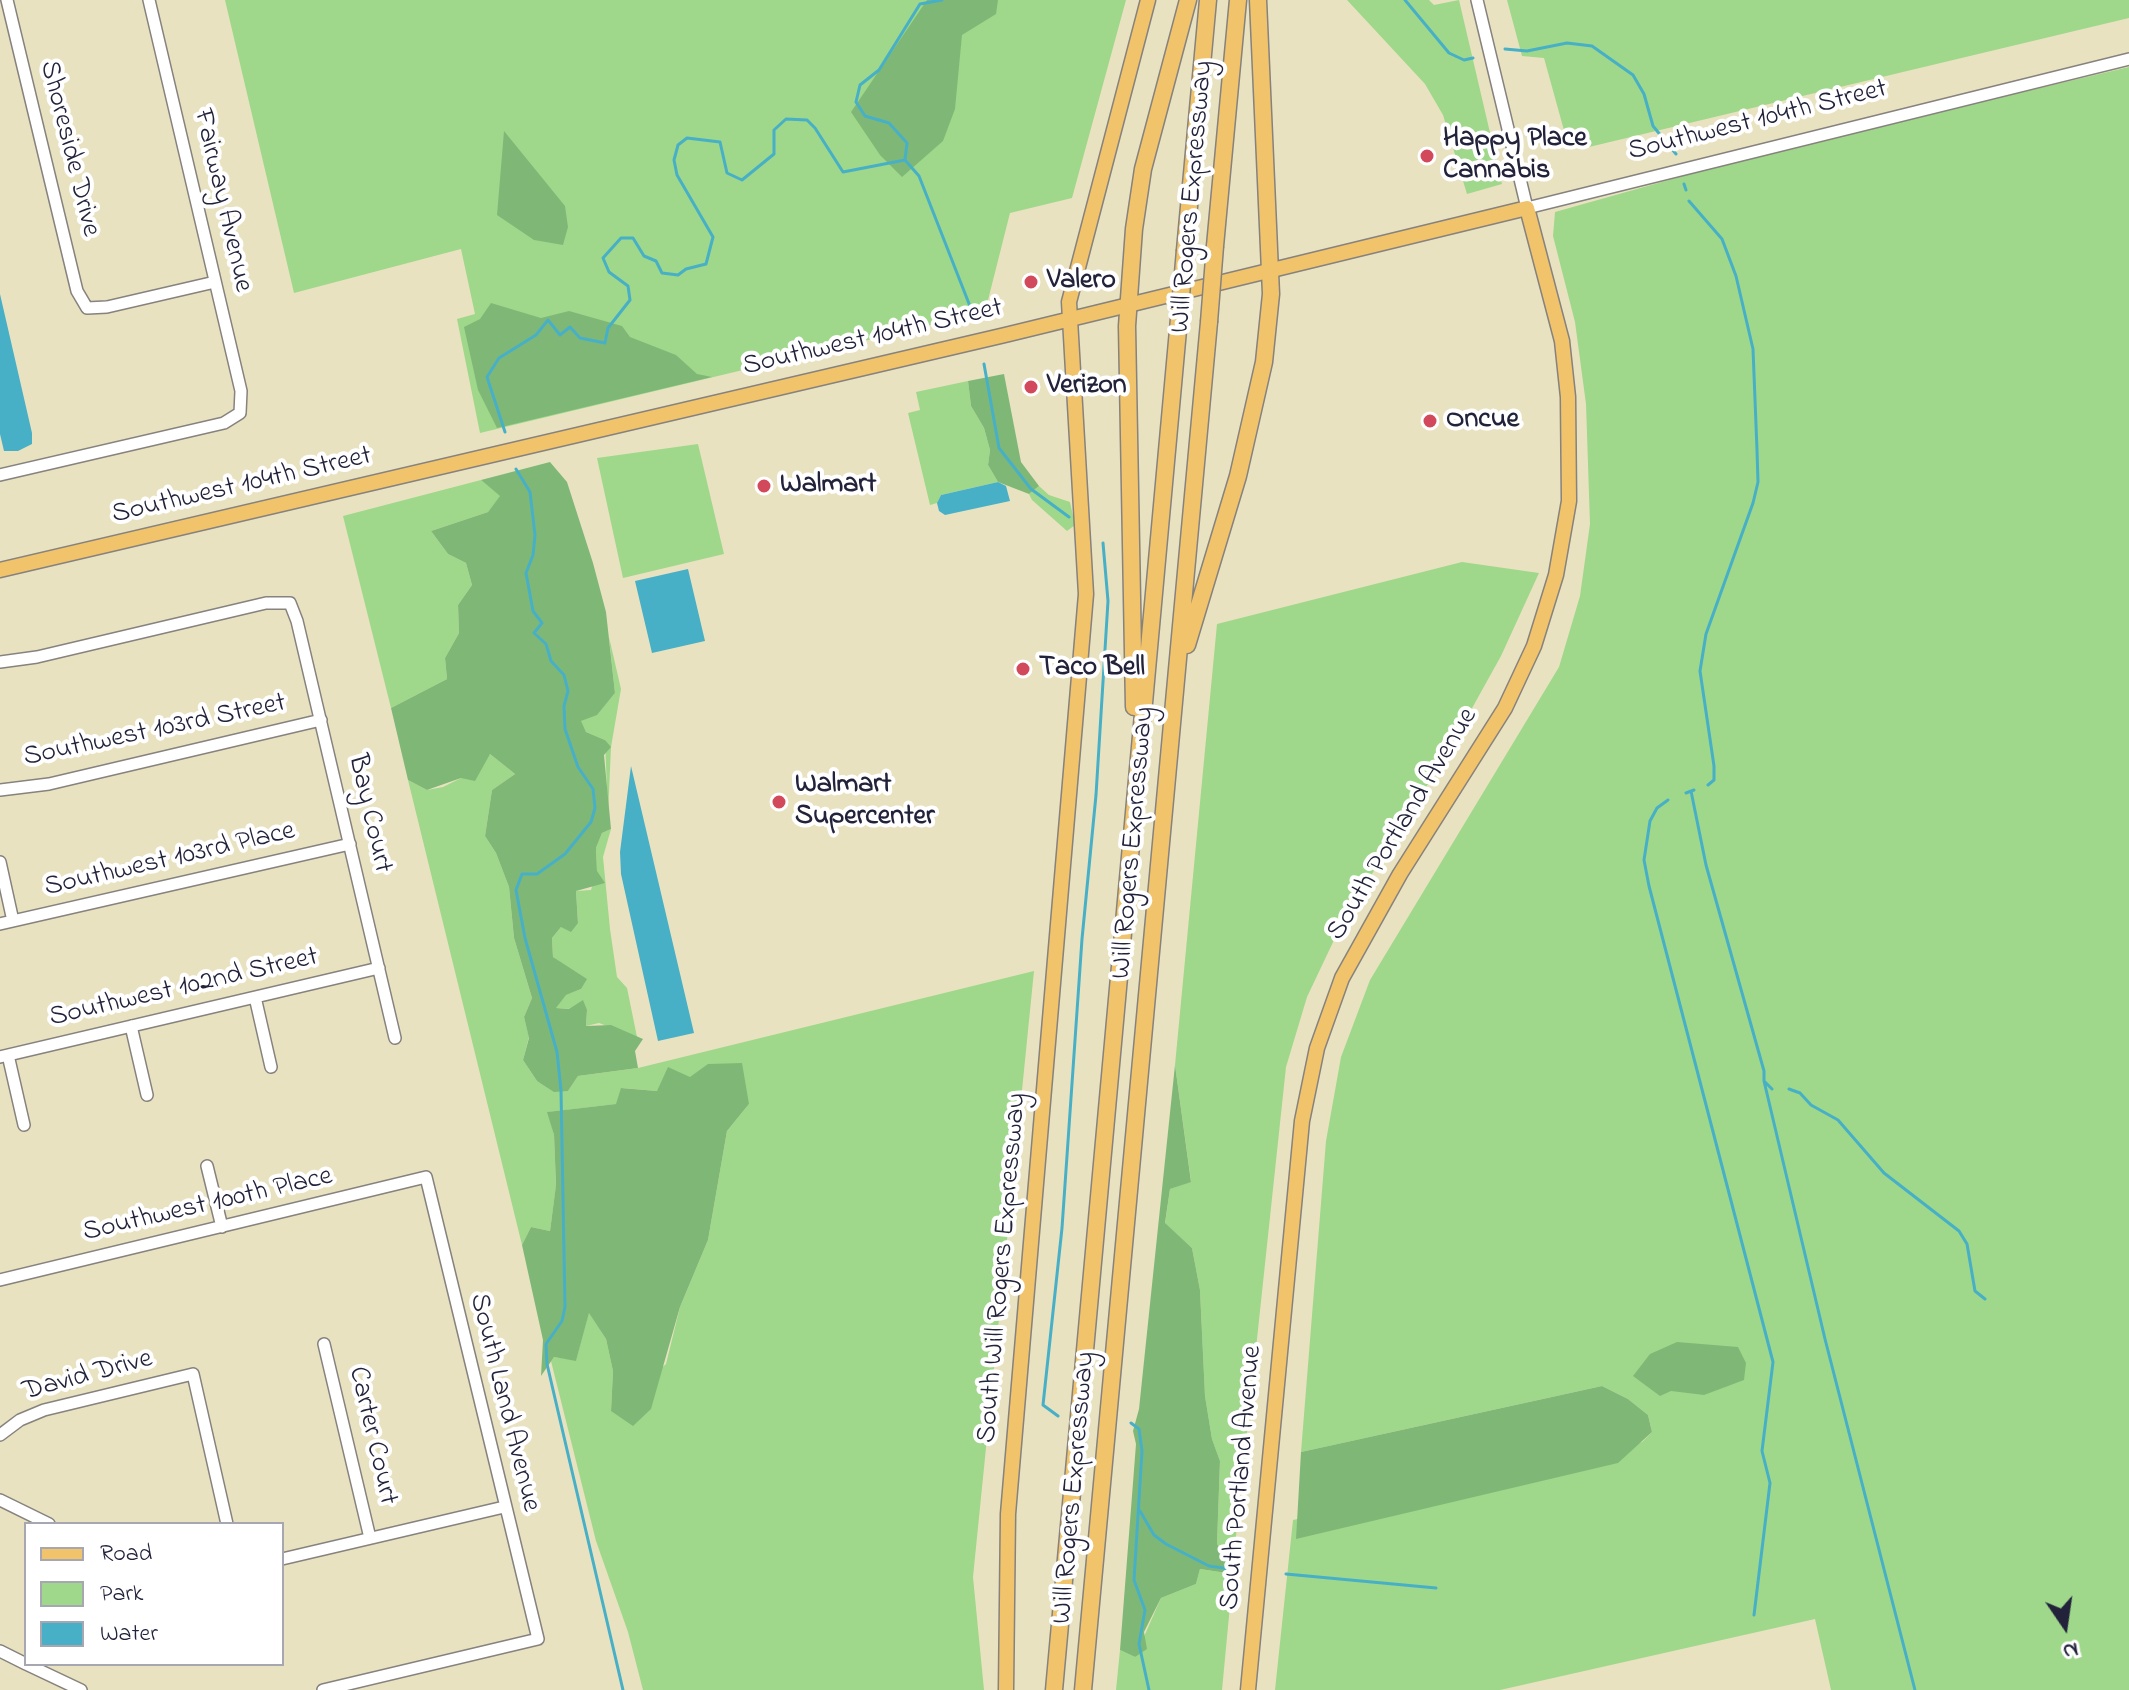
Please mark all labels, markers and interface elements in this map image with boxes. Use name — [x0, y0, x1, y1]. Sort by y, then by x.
street label: Shoreside Drive — [30, 58, 106, 240]
street label: Will Rogers Expressway — [1165, 59, 1223, 335]
street label: Southwest 104th Street — [1625, 74, 1891, 170]
street label: Fairway Avenue — [184, 106, 258, 296]
place label: Happy Place Cannabis — [1443, 123, 1587, 189]
marker: Happy Place Cannabis — [1418, 147, 1436, 165]
place label: Valero — [1047, 265, 1116, 299]
marker: Valero — [1022, 273, 1040, 291]
street label: Southwest 104th Street — [740, 293, 1006, 385]
place label: Verizon — [1047, 370, 1127, 404]
marker: Verizon — [1022, 378, 1040, 396]
place label: Oncue — [1446, 404, 1519, 438]
marker: Oncue — [1421, 412, 1439, 430]
street label: Southwest 104th Street — [109, 441, 375, 533]
place label: Walmart — [780, 469, 876, 503]
marker: Walmart — [755, 477, 773, 495]
place label: Taco Bell — [1039, 652, 1145, 686]
marker: Taco Bell — [1014, 660, 1032, 678]
street label: Southwest 103rd Street — [21, 688, 289, 776]
street label: South Portland Avenue — [1321, 703, 1487, 947]
street label: Will Rogers Expressway — [1106, 705, 1164, 981]
street label: Bay Court — [338, 752, 398, 876]
place label: Walmart Supercenter — [795, 769, 935, 835]
marker: Walmart Supercenter — [770, 793, 788, 811]
street label: Southwest 103rd Place — [41, 816, 299, 906]
street label: Southwest 102nd Street — [46, 942, 322, 1036]
street label: South Will Rogers Expressway — [972, 1092, 1036, 1444]
street label: Southwest 100th Place — [80, 1161, 336, 1251]
street label: South Land Avenue — [460, 1290, 546, 1516]
street label: David Drive — [20, 1344, 156, 1410]
street label: South Portland Avenue — [1215, 1344, 1271, 1612]
street label: Will Rogers Expressway — [1047, 1350, 1105, 1626]
street label: Carter Court — [339, 1364, 403, 1508]
legend — [24, 1522, 284, 1666]
text: Road — [100, 1537, 152, 1572]
text: Park — [100, 1577, 143, 1612]
north arrow — [2025, 1586, 2105, 1666]
text: Water — [100, 1617, 158, 1652]
text: N — [2060, 1632, 2081, 1667]

